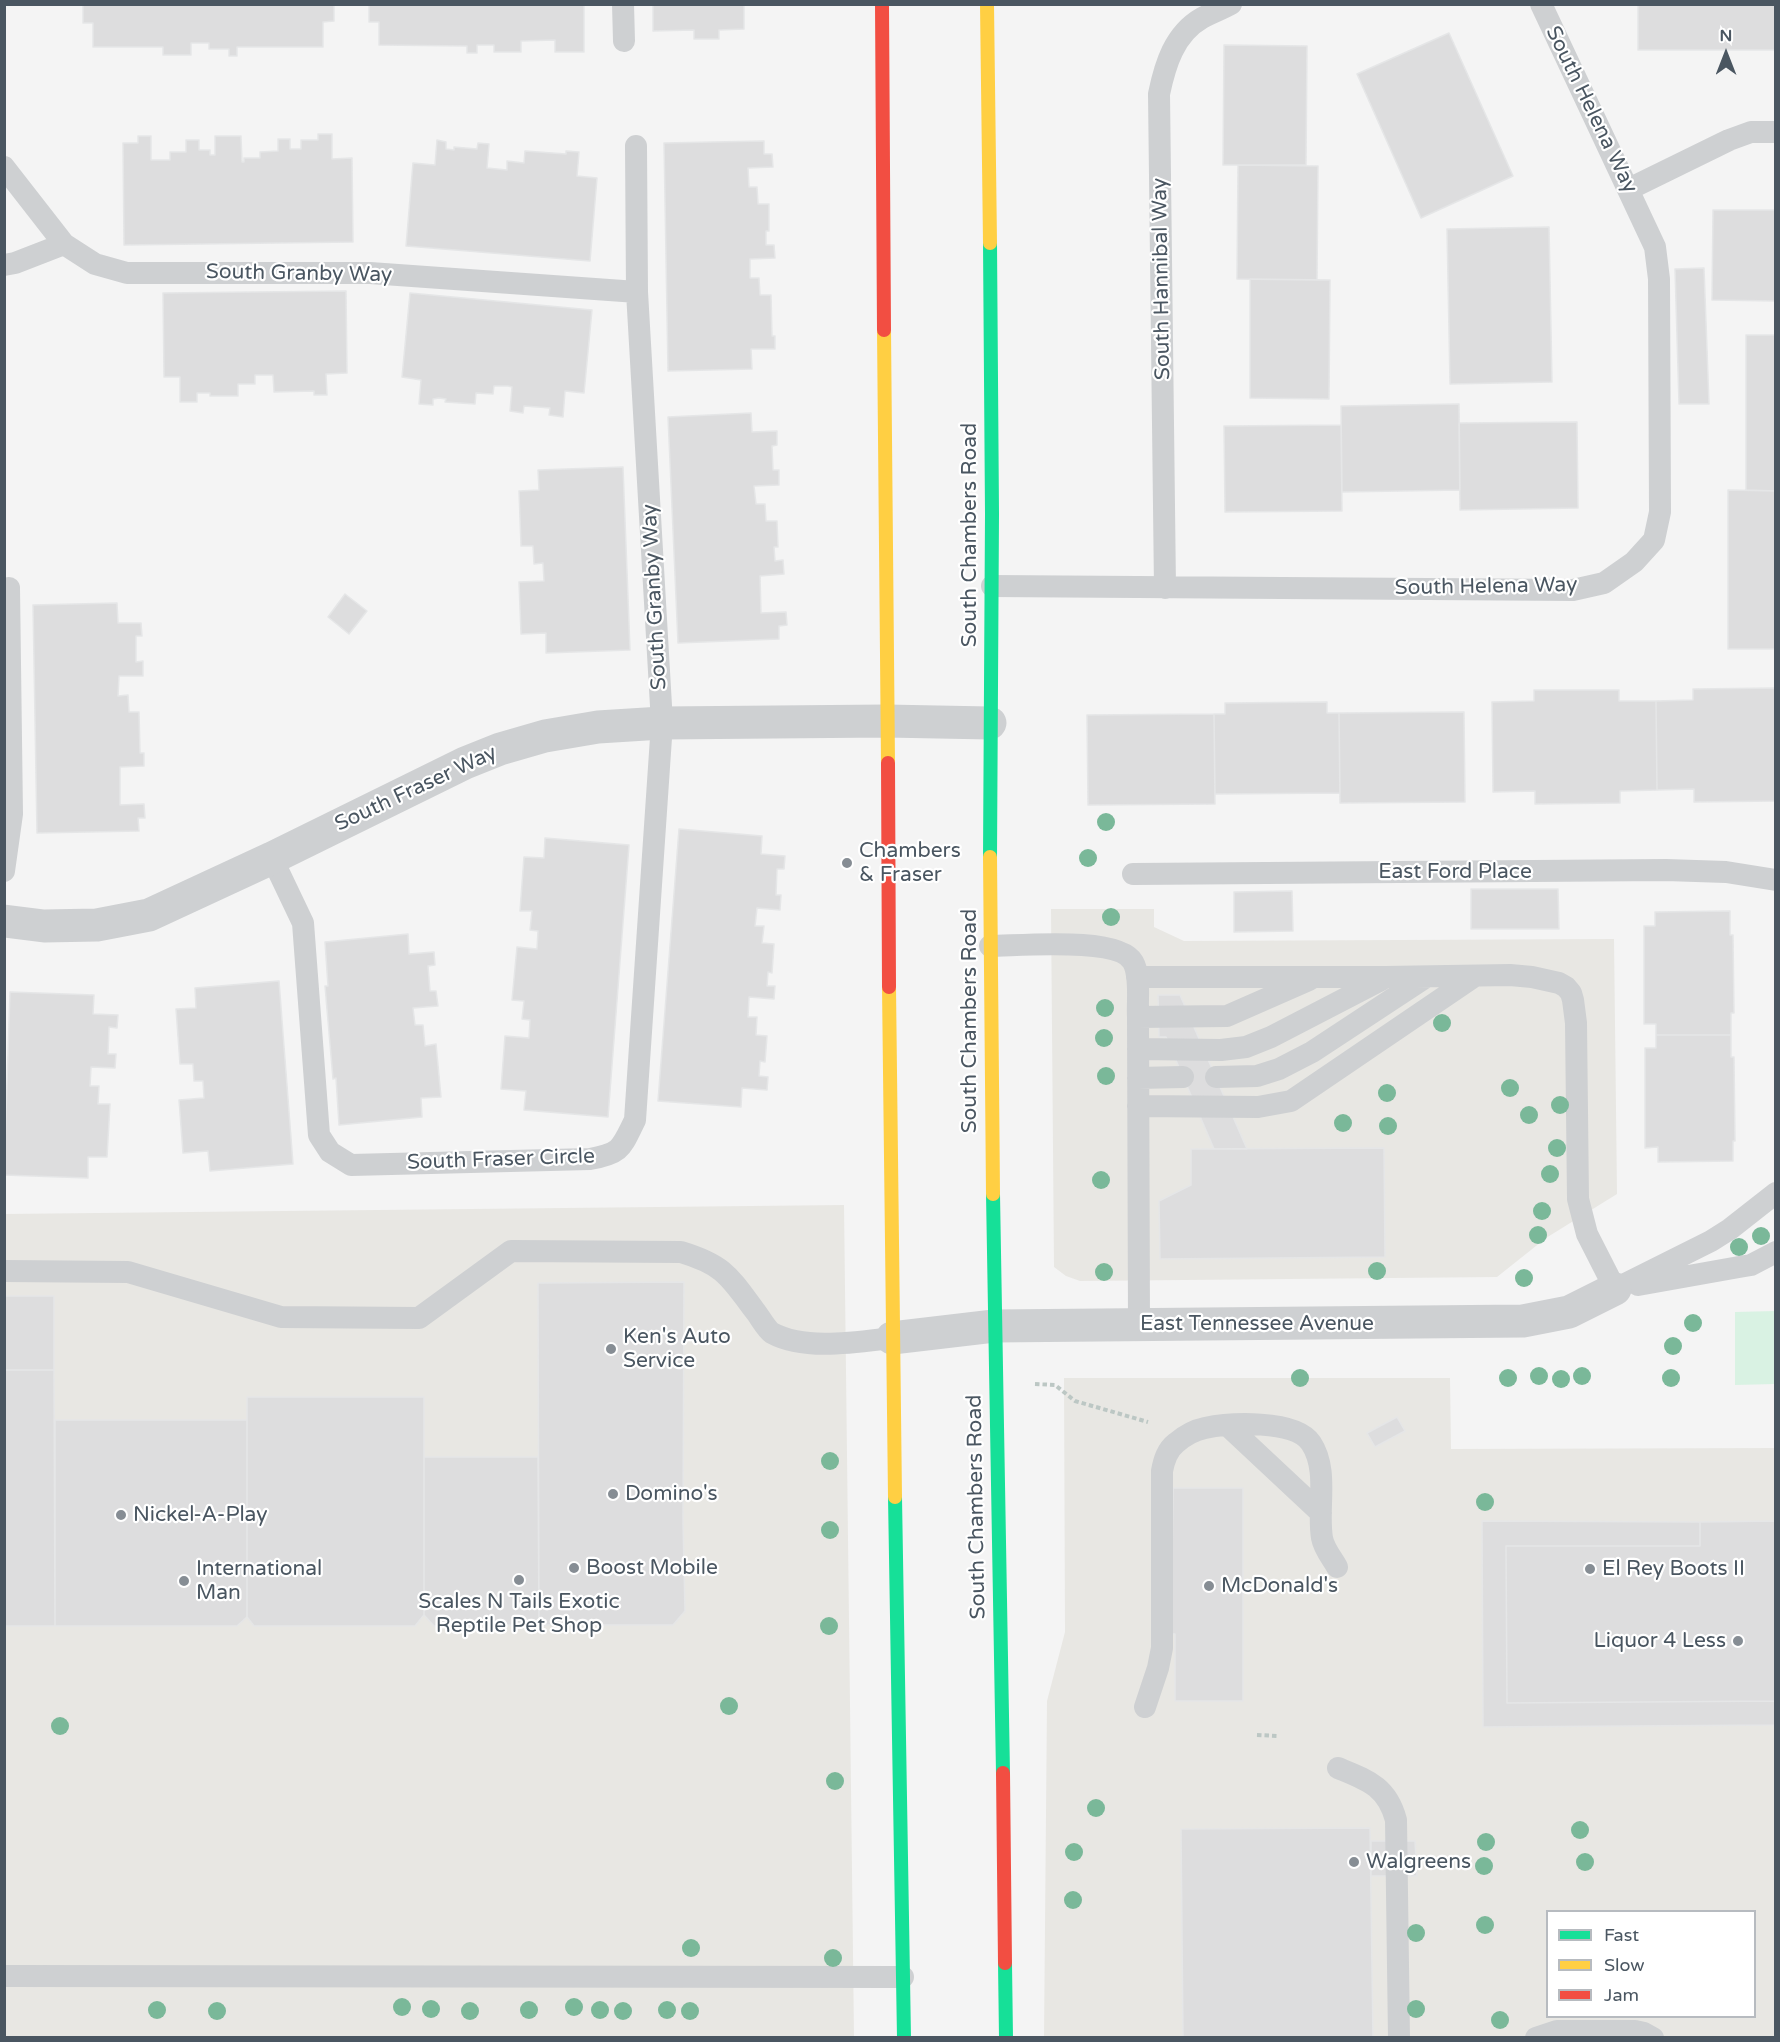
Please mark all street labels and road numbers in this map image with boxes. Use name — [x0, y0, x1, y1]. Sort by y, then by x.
street label: South Helena Way — [1540, 22, 1642, 198]
street label: South Hannibal Way — [1148, 178, 1176, 380]
street label: South Granby Way — [206, 260, 392, 288]
street label: South Chambers Road — [957, 423, 983, 647]
street label: South Granby Way — [638, 503, 672, 691]
street label: South Helena Way — [1394, 573, 1578, 601]
street label: South Fraser Way — [331, 740, 501, 838]
street label: East Ford Place — [1378, 859, 1532, 885]
street label: South Chambers Road — [957, 909, 983, 1133]
street label: South Fraser Circle — [407, 1144, 595, 1176]
street label: East Tennessee Avenue — [1140, 1311, 1374, 1337]
street label: South Chambers Road — [962, 1394, 992, 1620]

